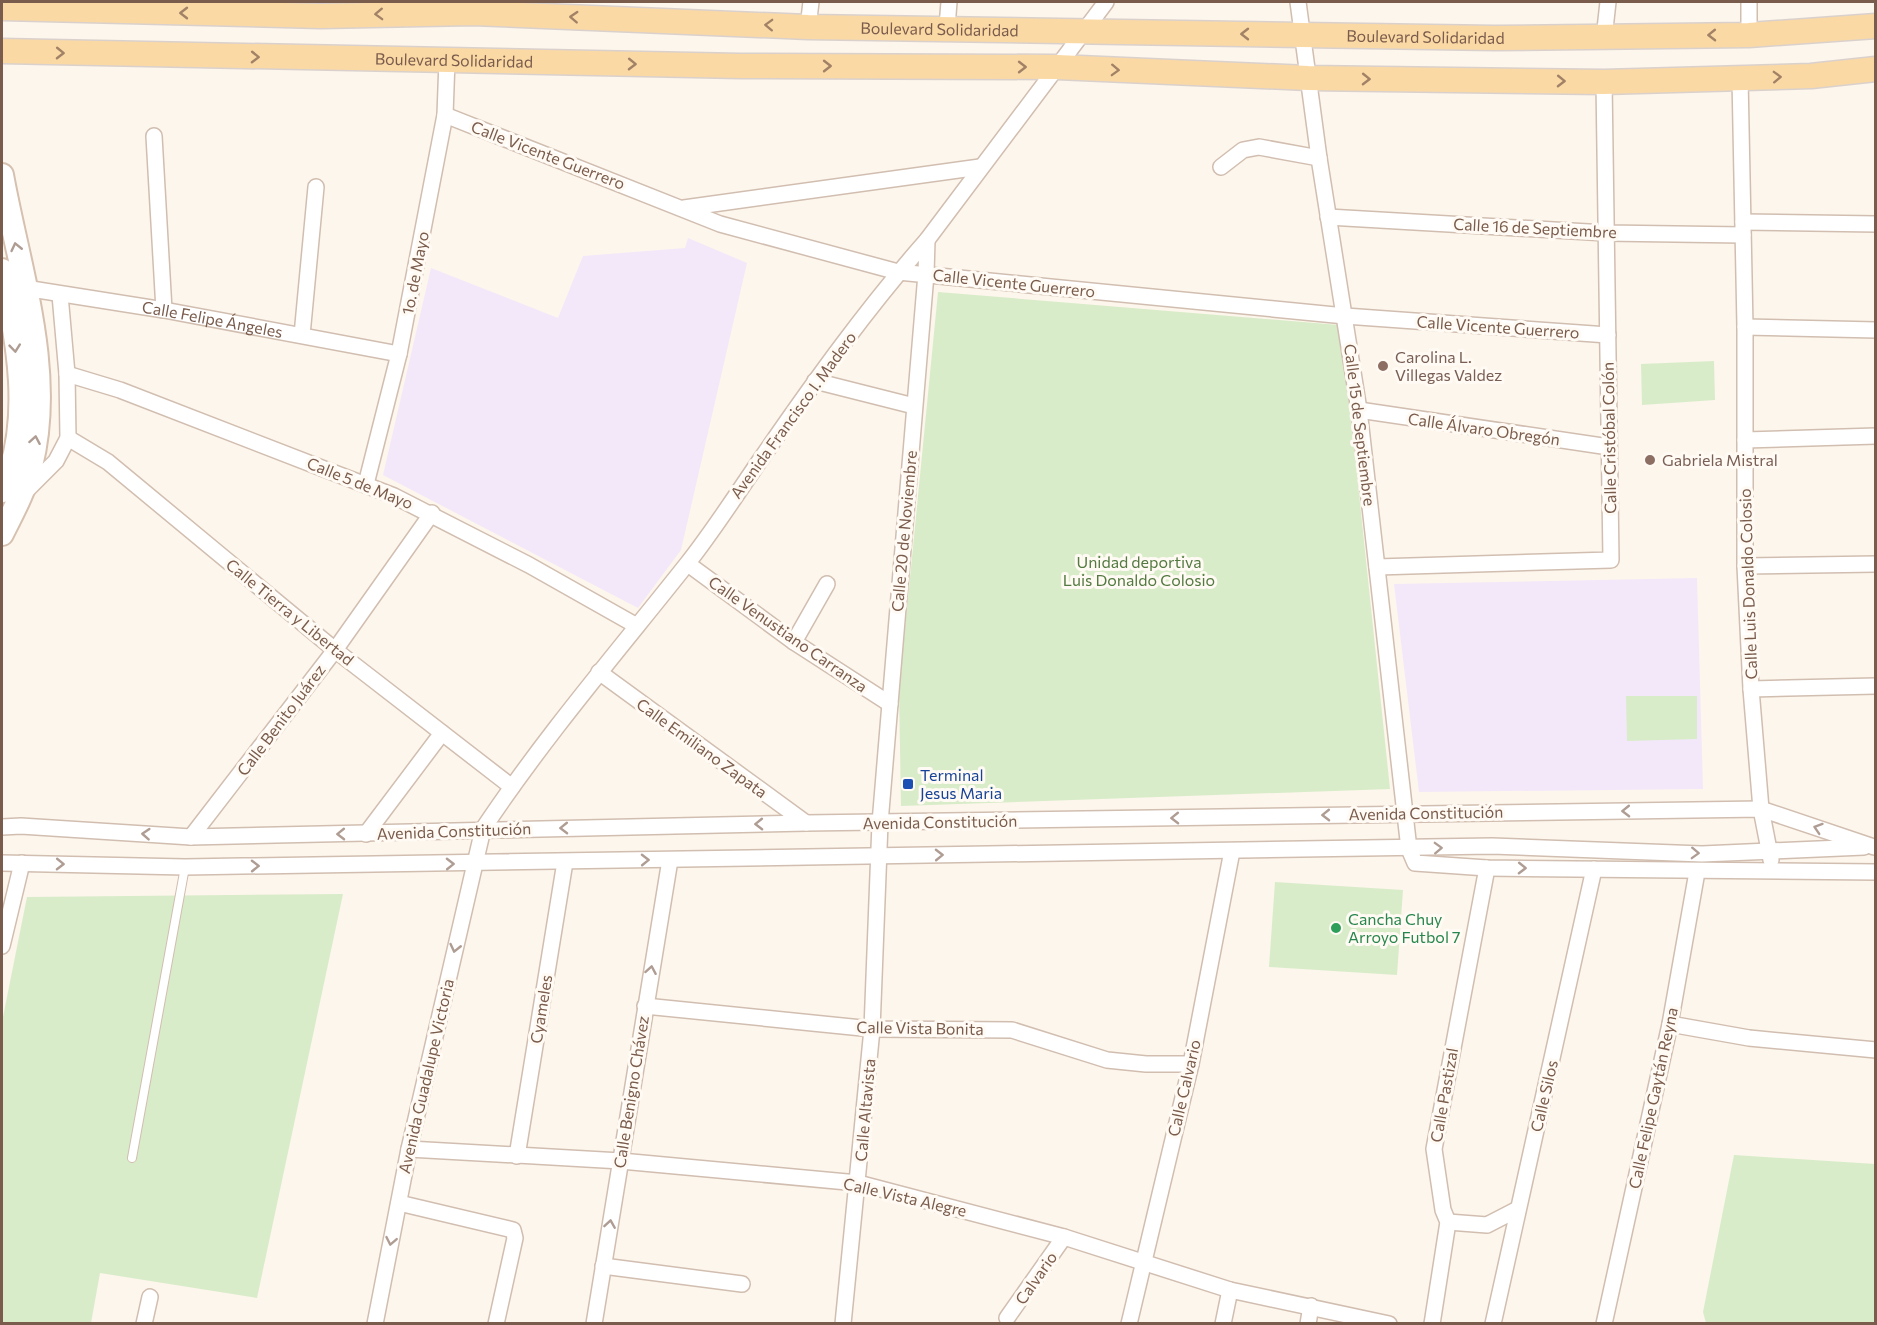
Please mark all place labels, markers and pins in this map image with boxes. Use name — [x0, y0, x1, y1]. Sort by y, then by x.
place label: Carolina L. Villegas Valdez — [1395, 347, 1502, 384]
marker: Carolina L. Villegas Valdez — [1376, 359, 1390, 373]
place label: Gabriela Mistral — [1662, 450, 1778, 469]
marker: Gabriela Mistral — [1643, 453, 1657, 467]
place label: Terminal Jesus Maria — [920, 765, 1002, 802]
marker: Terminal Jesus Maria — [901, 777, 915, 791]
place label: Cancha Chuy Arroyo Futbol 7 — [1348, 909, 1460, 946]
marker: Cancha Chuy Arroyo Futbol 7 — [1329, 921, 1343, 935]

